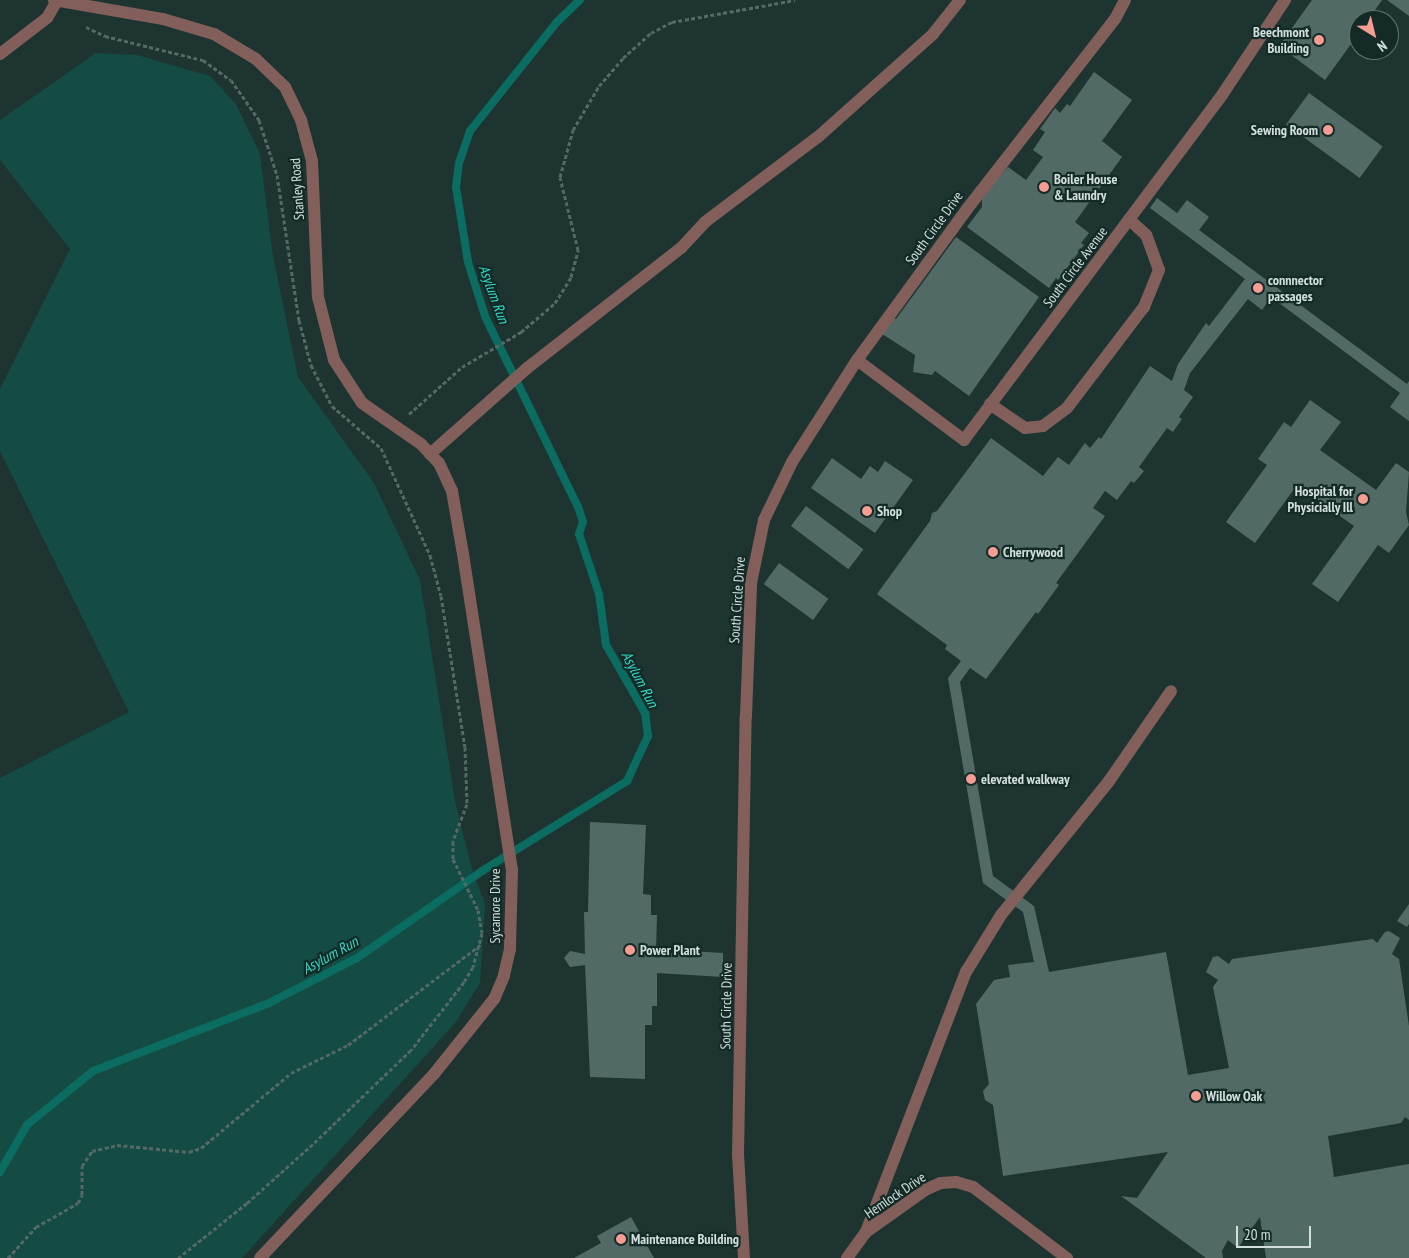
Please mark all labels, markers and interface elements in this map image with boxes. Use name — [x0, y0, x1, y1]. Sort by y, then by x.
north arrow — [1349, 10, 1399, 60]
place label: Beechmont Building — [1253, 24, 1309, 56]
marker: Beechmont Building — [1313, 34, 1325, 46]
text: N — [1374, 37, 1391, 56]
place label: Sewing Room — [1251, 122, 1318, 138]
marker: Sewing Room — [1322, 124, 1334, 136]
street label: Stanley Road — [286, 157, 308, 221]
place label: Boiler House & Laundry — [1054, 171, 1117, 203]
marker: Boiler House & Laundry — [1038, 181, 1050, 193]
street label: South Circle Drive — [902, 188, 966, 268]
street label: South Circle Avenue — [1039, 223, 1111, 311]
water label: Asylum Run — [475, 262, 513, 326]
place label: connnector passages — [1268, 272, 1323, 304]
marker: connnector passages — [1252, 282, 1264, 294]
place label: Hospital for Physicially Ill — [1287, 483, 1353, 516]
marker: Hospital for Physicially Ill — [1357, 493, 1369, 505]
place label: Shop — [877, 503, 902, 519]
marker: Shop — [861, 505, 873, 517]
place label: Cherrywood — [1003, 544, 1063, 560]
marker: Cherrywood — [987, 546, 999, 558]
street label: South Circle Drive — [726, 556, 748, 644]
water label: Asylum Run — [618, 648, 662, 710]
place label: elevated walkway — [981, 771, 1070, 787]
marker: elevated walkway — [965, 773, 977, 785]
street label: Sycamore Drive — [487, 868, 503, 944]
water label: Asylum Run — [299, 932, 361, 978]
place label: Power Plant — [640, 942, 700, 958]
marker: Power Plant — [624, 944, 636, 956]
street label: South Circle Drive — [717, 962, 735, 1050]
place label: Willow Oak — [1206, 1088, 1263, 1104]
marker: Willow Oak — [1190, 1090, 1202, 1102]
street label: Hemlock Drive — [861, 1168, 929, 1222]
scale bar — [1239, 1216, 1314, 1248]
text: 20 m — [1244, 1225, 1270, 1244]
place label: Maintenance Building — [631, 1231, 739, 1247]
marker: Maintenance Building — [615, 1233, 627, 1245]

